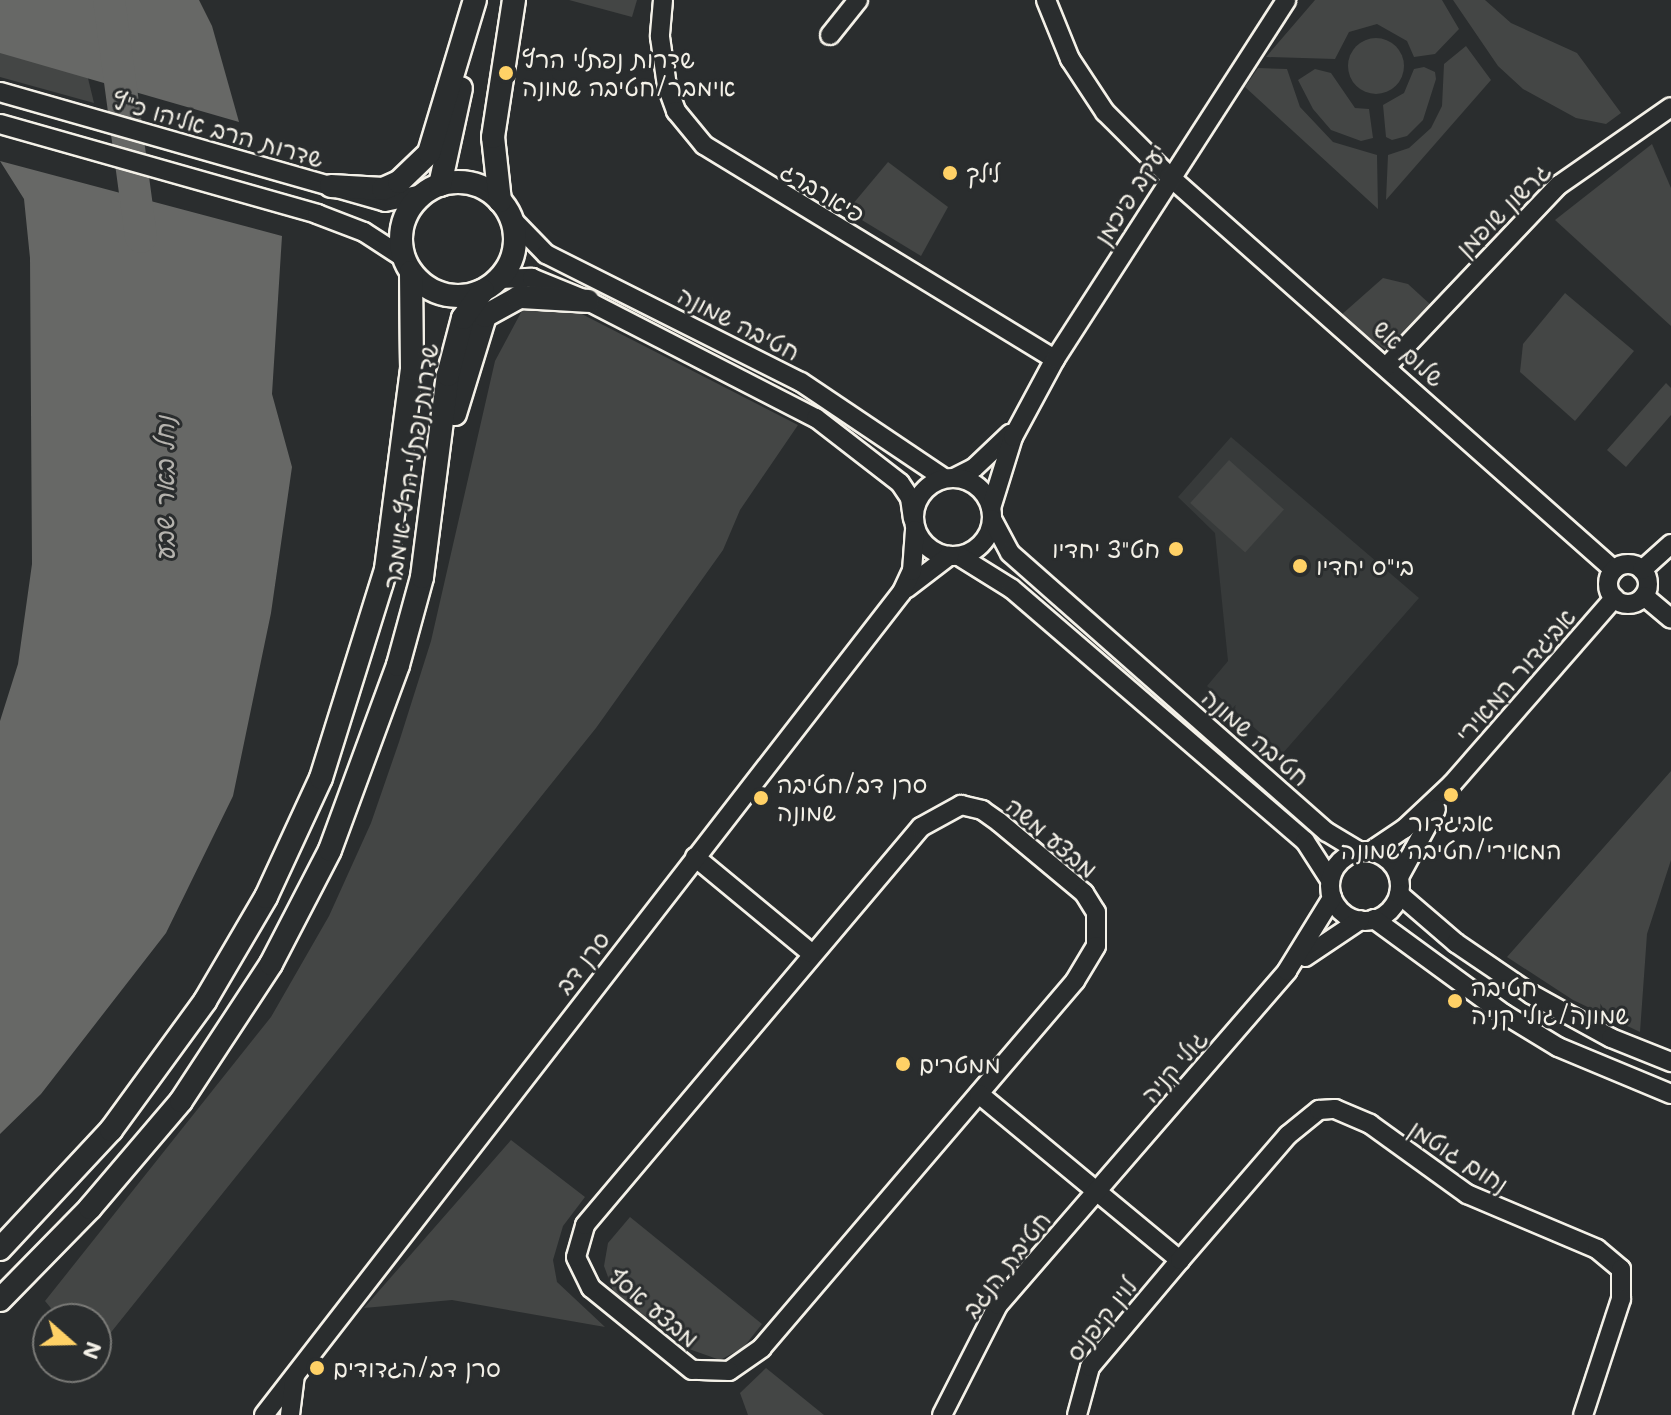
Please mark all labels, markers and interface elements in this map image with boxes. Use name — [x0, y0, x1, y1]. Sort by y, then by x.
place label: שדרות נפתלי הרץ אימבר/חטיבה שמונה — [522, 45, 736, 101]
marker: שדרות נפתלי הרץ אימבר/חטיבה שמונה — [497, 64, 515, 82]
street label: שדרות הרב אליהו כ"ץ — [109, 85, 327, 173]
street label: יעקב פיכמן — [1088, 138, 1172, 250]
street label: פיארברג — [776, 156, 870, 228]
street label: גרשון שופמן — [1450, 156, 1556, 262]
place label: לילך — [966, 159, 1000, 187]
marker: לילך — [941, 164, 959, 182]
street label: חטיבה שמונה — [673, 280, 805, 366]
street label: שלום אש — [1368, 314, 1450, 392]
street label: שדרות נפתלי הרץ אימבר — [376, 341, 444, 591]
water label: נחל באר שבע — [149, 416, 181, 562]
place label: חט"צ יחדיו — [1052, 535, 1160, 563]
marker: חט"צ יחדיו — [1167, 540, 1185, 558]
place label: בי"ס יחדיו — [1316, 552, 1414, 580]
marker: בי"ס יחדיו — [1291, 557, 1309, 575]
street label: אביגדור המאירי — [1449, 602, 1581, 748]
street label: חטיבה שמונה — [1196, 682, 1316, 792]
place label: סרן דב/חטיבה שמונה — [777, 770, 927, 826]
marker: אביגדור המאירי/חטיבה שמונה — [1442, 786, 1460, 804]
marker: סרן דב/חטיבה שמונה — [752, 789, 770, 807]
street label: מבצע משה — [1001, 791, 1103, 883]
place label: אביגדור המאירי/חטיבה שמונה — [1340, 808, 1562, 864]
street label: סרן דב — [549, 925, 615, 999]
place label: חטיבה שמונה/גולי קניה — [1471, 973, 1629, 1029]
marker: חטיבה שמונה/גולי קניה — [1446, 992, 1464, 1010]
street label: גולי קניה — [1135, 1024, 1213, 1108]
place label: ממטרים — [919, 1050, 1001, 1078]
marker: ממטרים — [894, 1055, 912, 1073]
street label: נחום גוטמן — [1404, 1113, 1514, 1199]
street label: חטיבת הנגב — [956, 1205, 1056, 1323]
street label: מבצע אסף — [603, 1261, 705, 1353]
street label: לוין קיפניס — [1060, 1272, 1142, 1366]
north arrow — [32, 1303, 112, 1383]
text: N — [77, 1338, 110, 1363]
place label: סרן דב/הגדודים — [333, 1354, 501, 1382]
marker: סרן דב/הגדודים — [308, 1359, 326, 1377]

